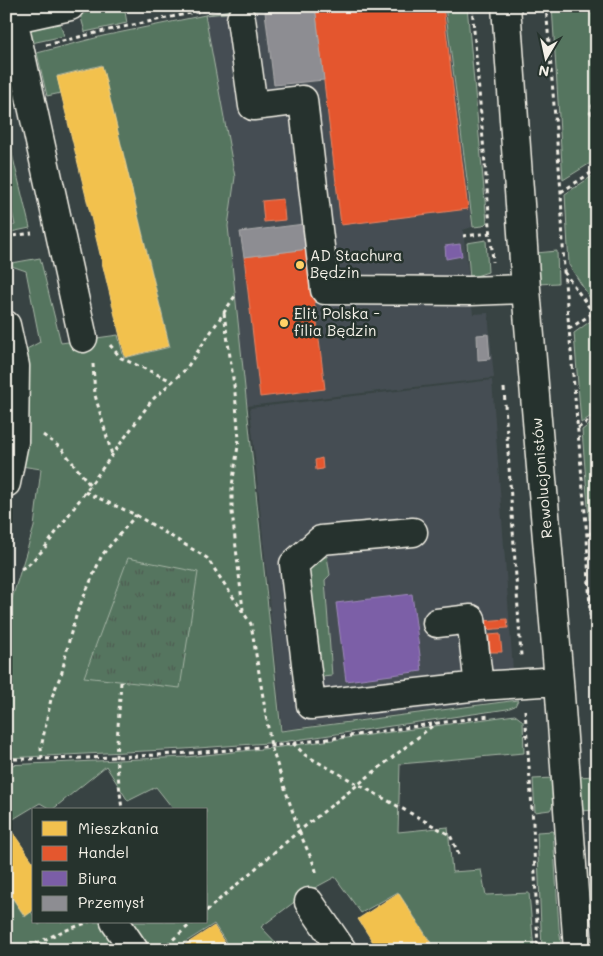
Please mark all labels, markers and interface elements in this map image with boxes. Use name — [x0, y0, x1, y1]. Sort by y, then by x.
north arrow — [520, 32, 570, 82]
text: N — [537, 61, 551, 82]
place label: AD Stachura Będzin — [310, 245, 402, 282]
marker: AD Stachura Będzin — [294, 259, 306, 271]
place label: Elit Polska - filia Będzin — [294, 303, 380, 340]
marker: Elit Polska - filia Będzin — [278, 317, 290, 329]
street label: Rewolucjonistów — [526, 417, 556, 539]
legend — [32, 808, 208, 924]
text: Mieszkania — [78, 818, 159, 838]
text: Handel — [78, 842, 129, 862]
text: Biura — [78, 868, 117, 888]
text: Przemysł — [78, 892, 144, 912]

